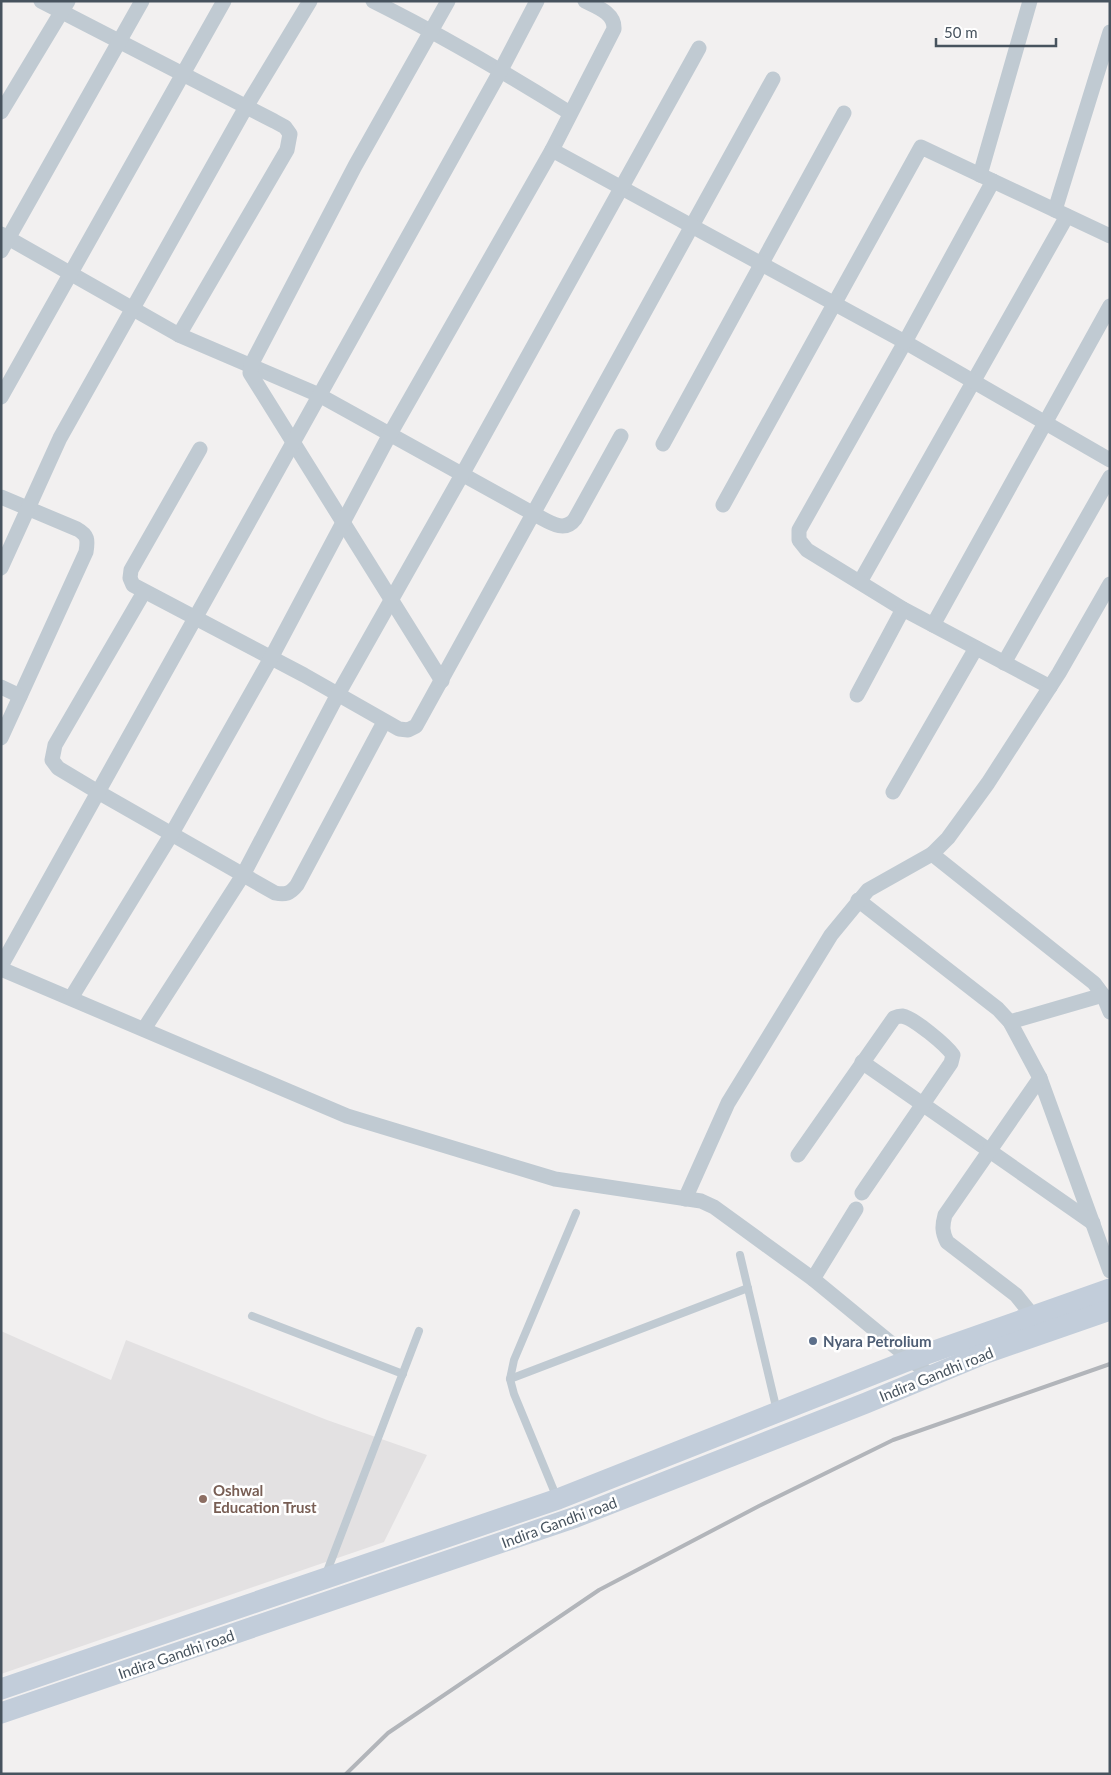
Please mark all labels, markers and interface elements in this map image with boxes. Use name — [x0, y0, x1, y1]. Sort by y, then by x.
scale bar — [936, 15, 1056, 47]
text: 50 m — [944, 23, 978, 41]
place label: Nyara Petrolium — [823, 1332, 932, 1350]
marker: Nyara Petrolium — [807, 1335, 819, 1347]
street label: Indira Gandhi road — [876, 1343, 996, 1405]
place label: Oshwal Education Trust — [213, 1481, 317, 1516]
marker: Oshwal Education Trust — [197, 1493, 209, 1505]
street label: Indira Gandhi road — [499, 1493, 619, 1551]
street label: Indira Gandhi road — [116, 1626, 236, 1682]

